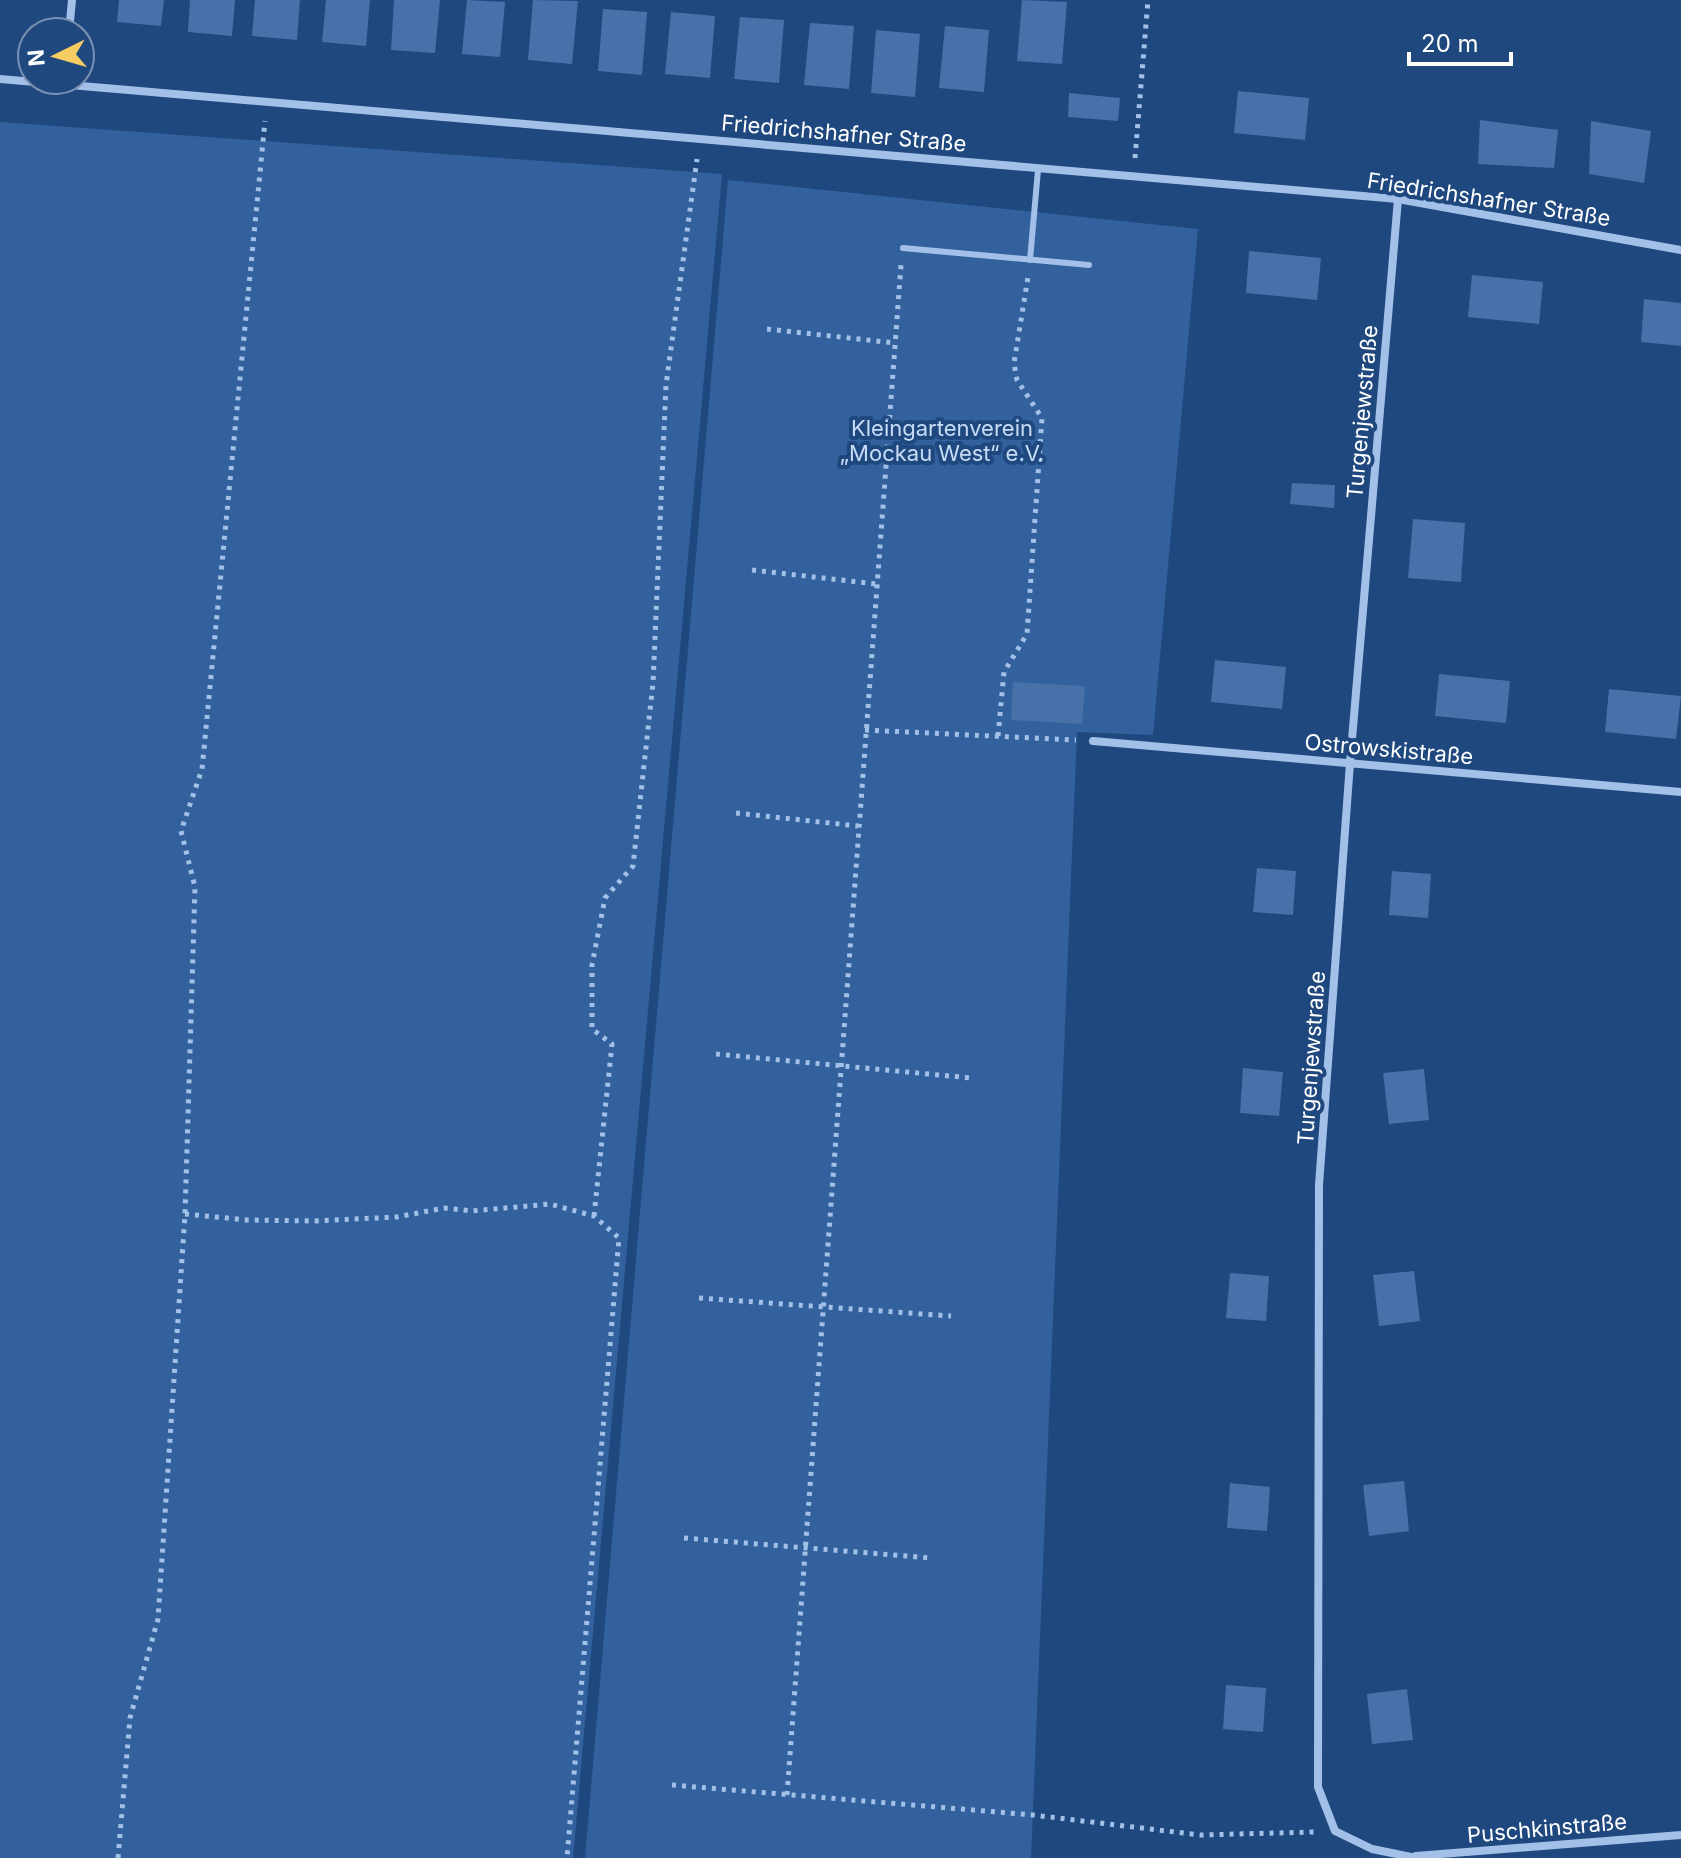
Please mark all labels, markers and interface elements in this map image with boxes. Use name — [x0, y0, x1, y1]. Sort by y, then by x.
north arrow — [16, 16, 96, 96]
scale bar — [1409, 16, 1511, 66]
text: 20 m — [1421, 29, 1479, 58]
text: N — [22, 48, 50, 67]
street label: Friedrichshafner Straße — [720, 109, 968, 157]
street label: Friedrichshafner Straße — [1366, 167, 1612, 231]
street label: Turgenjewstraße — [1341, 324, 1383, 500]
park label: Kleingartenverein „Mockau West“ e.V. — [840, 415, 1044, 466]
street label: Ostrowskistraße — [1304, 729, 1474, 769]
street label: Turgenjewstraße — [1292, 970, 1330, 1146]
street label: Puschkinstraße — [1466, 1808, 1628, 1848]

